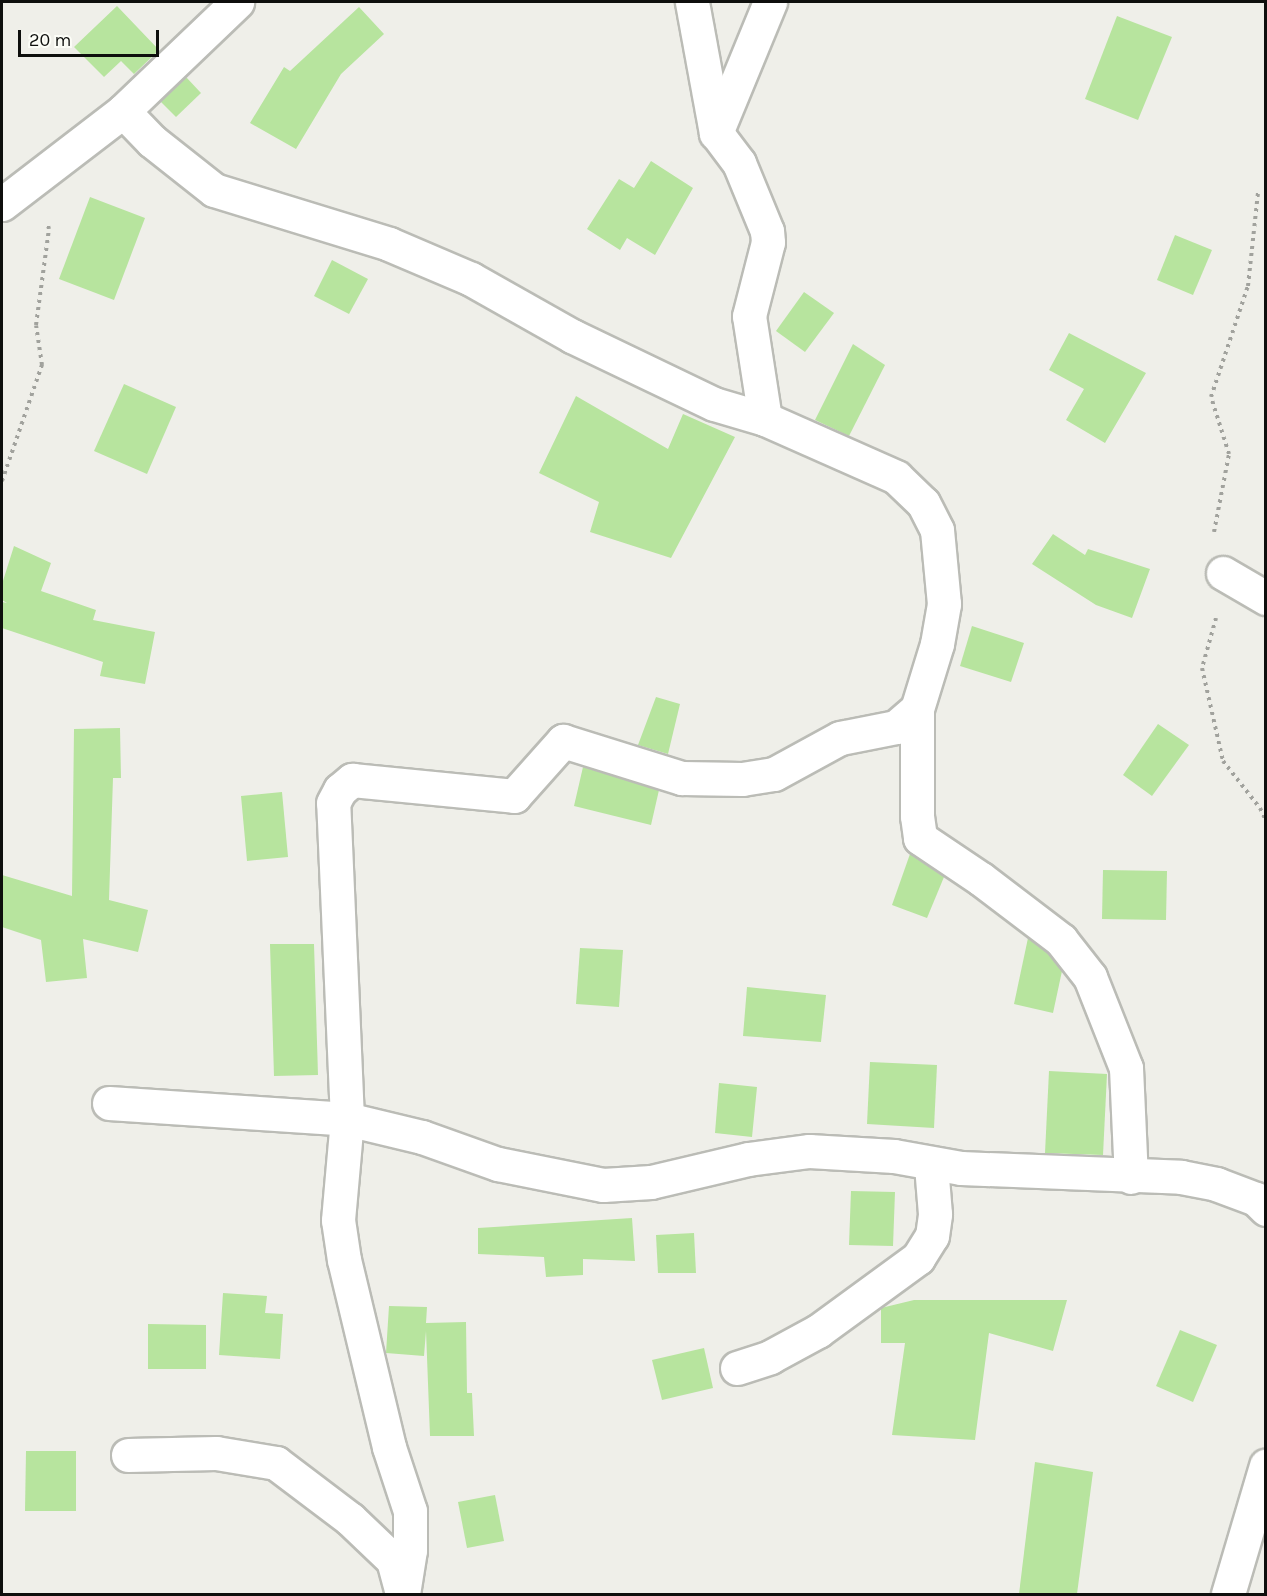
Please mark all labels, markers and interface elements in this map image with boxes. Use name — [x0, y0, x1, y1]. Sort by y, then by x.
scale bar — [21, 18, 162, 56]
text: 20 m — [29, 29, 71, 51]

